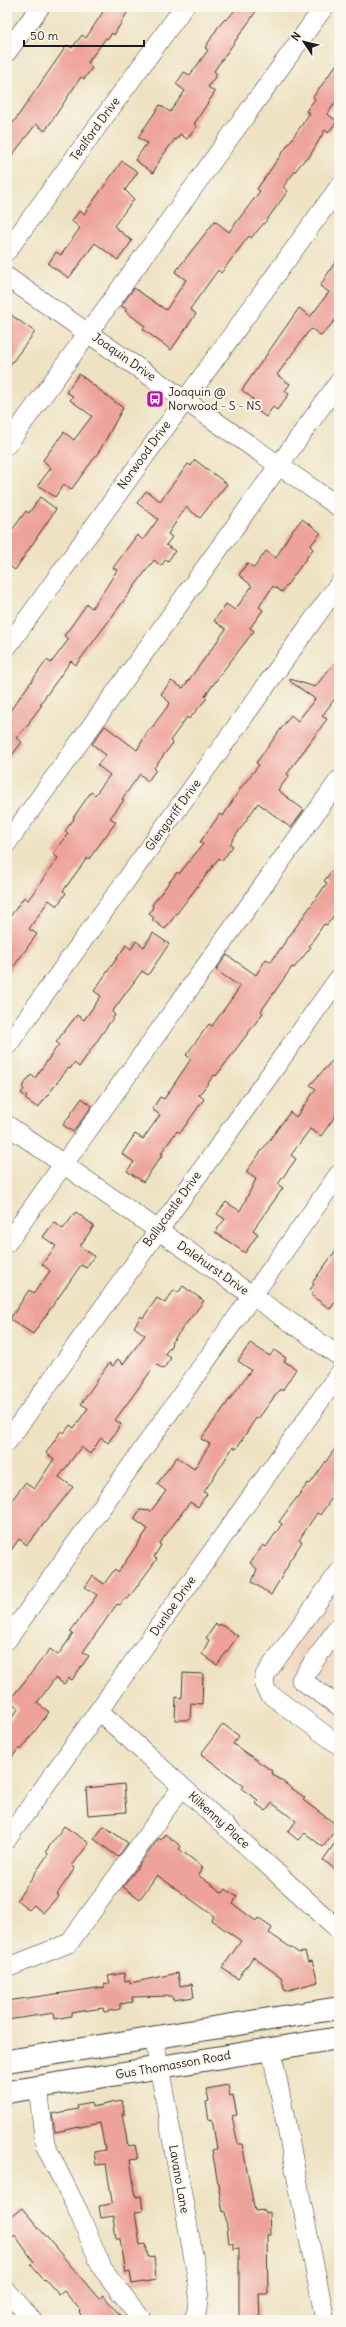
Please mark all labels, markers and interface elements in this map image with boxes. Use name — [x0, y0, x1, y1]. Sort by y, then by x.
scale bar — [24, 22, 144, 48]
north arrow — [284, 22, 324, 62]
text: 50 m — [30, 28, 59, 43]
text: N — [288, 29, 304, 43]
street label: Tealford Drive — [66, 94, 123, 163]
street label: Joaquin Drive — [90, 329, 159, 384]
place label: Joaquin @ Norwood - S - NS — [168, 384, 261, 413]
bus stop icon: Joaquin @ Norwood - S - NS — [145, 389, 165, 409]
street label: Norwood Drive — [114, 418, 173, 492]
street label: Glengariff Drive — [142, 776, 204, 853]
street label: Ballycastle Drive — [139, 1168, 204, 1249]
street label: Dalehurst Drive — [175, 1237, 252, 1298]
street label: Dunloe Drive — [146, 1573, 199, 1639]
street label: Kilkenny Place — [185, 1788, 253, 1851]
street label: Gus Thomasson Road — [114, 2047, 232, 2082]
street label: Lavano Lane — [166, 2144, 193, 2214]

